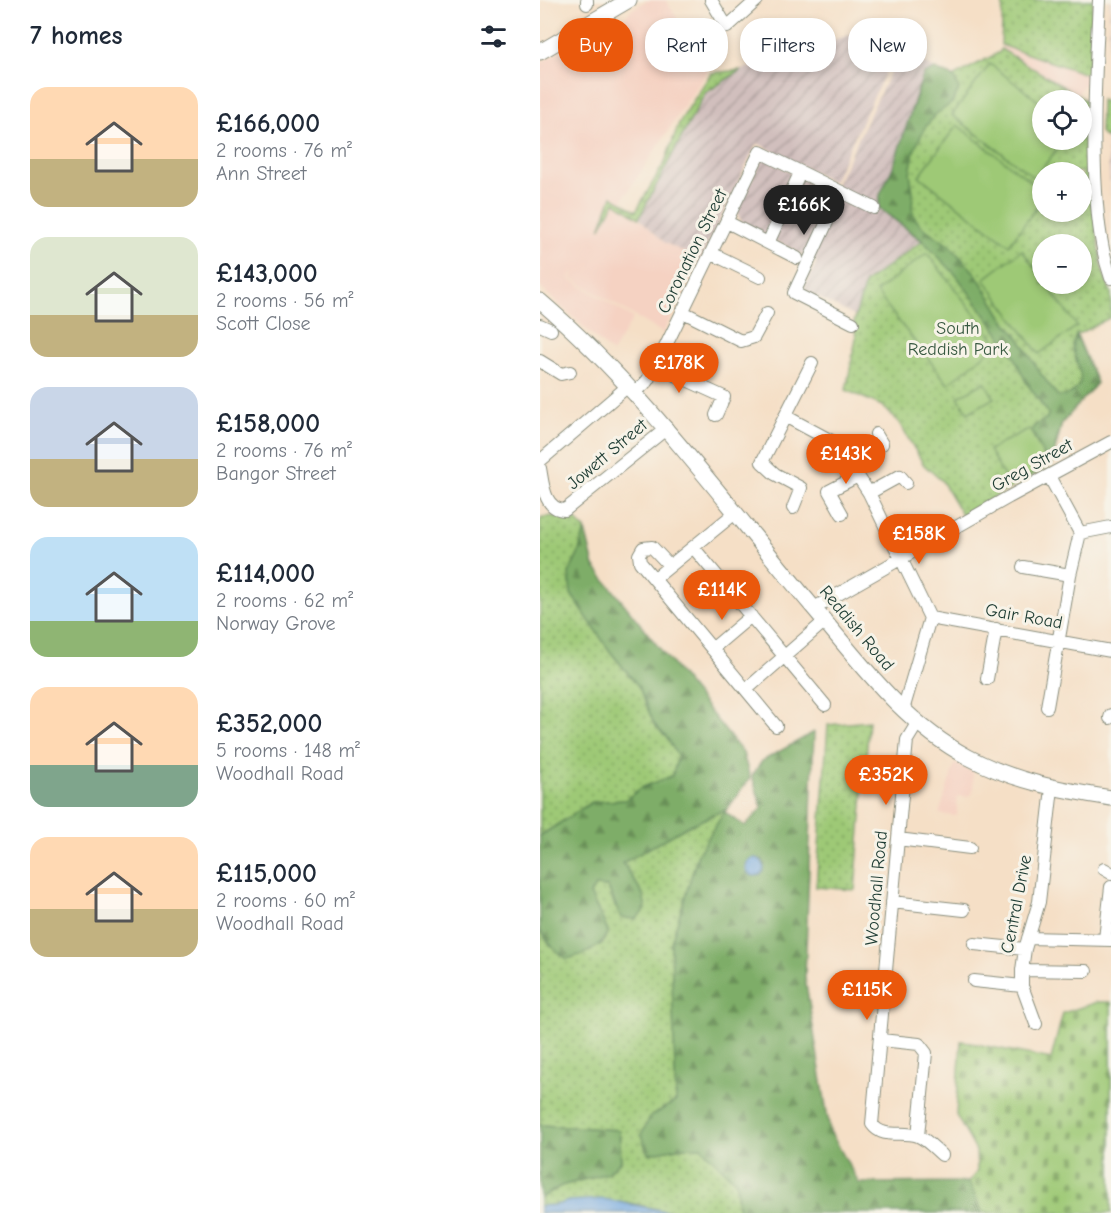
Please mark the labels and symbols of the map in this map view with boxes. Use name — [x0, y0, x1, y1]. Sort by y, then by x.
street label: Coronation Street — [653, 185, 732, 317]
pin: £166K — [762, 185, 846, 236]
park label: South Reddish Park — [908, 318, 1008, 360]
pin: £178K — [637, 343, 721, 394]
street label: Jowett Street — [563, 414, 652, 494]
pin: £143K — [804, 434, 888, 485]
street label: Greg Street — [988, 434, 1077, 496]
pin: £158K — [877, 514, 961, 565]
pin: £114K — [680, 570, 764, 621]
street label: Reddish Road — [815, 581, 898, 675]
street label: Gair Road — [984, 599, 1064, 634]
pin: £352K — [844, 755, 928, 806]
street label: Woodhall Road — [861, 830, 892, 946]
street label: Central Drive — [997, 853, 1036, 955]
pin: £115K — [825, 970, 909, 1021]

